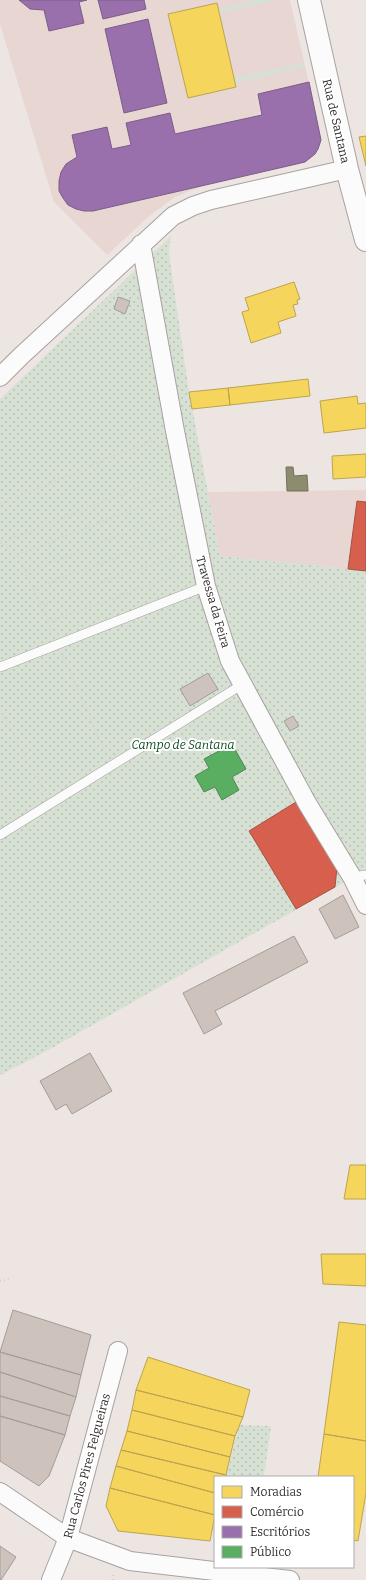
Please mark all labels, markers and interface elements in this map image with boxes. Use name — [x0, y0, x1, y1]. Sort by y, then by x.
street label: Rua de Santana — [319, 77, 353, 165]
street label: Travessa da Feira — [193, 555, 233, 650]
park label: Campo de Santana — [132, 738, 234, 752]
street label: Rua Carlos Pires Felgueiras — [61, 1392, 113, 1540]
legend — [214, 1476, 354, 1568]
text: Moradias — [250, 1485, 302, 1499]
text: Comércio — [250, 1505, 304, 1519]
text: Escritórios — [250, 1525, 310, 1539]
text: Público — [250, 1545, 291, 1559]

